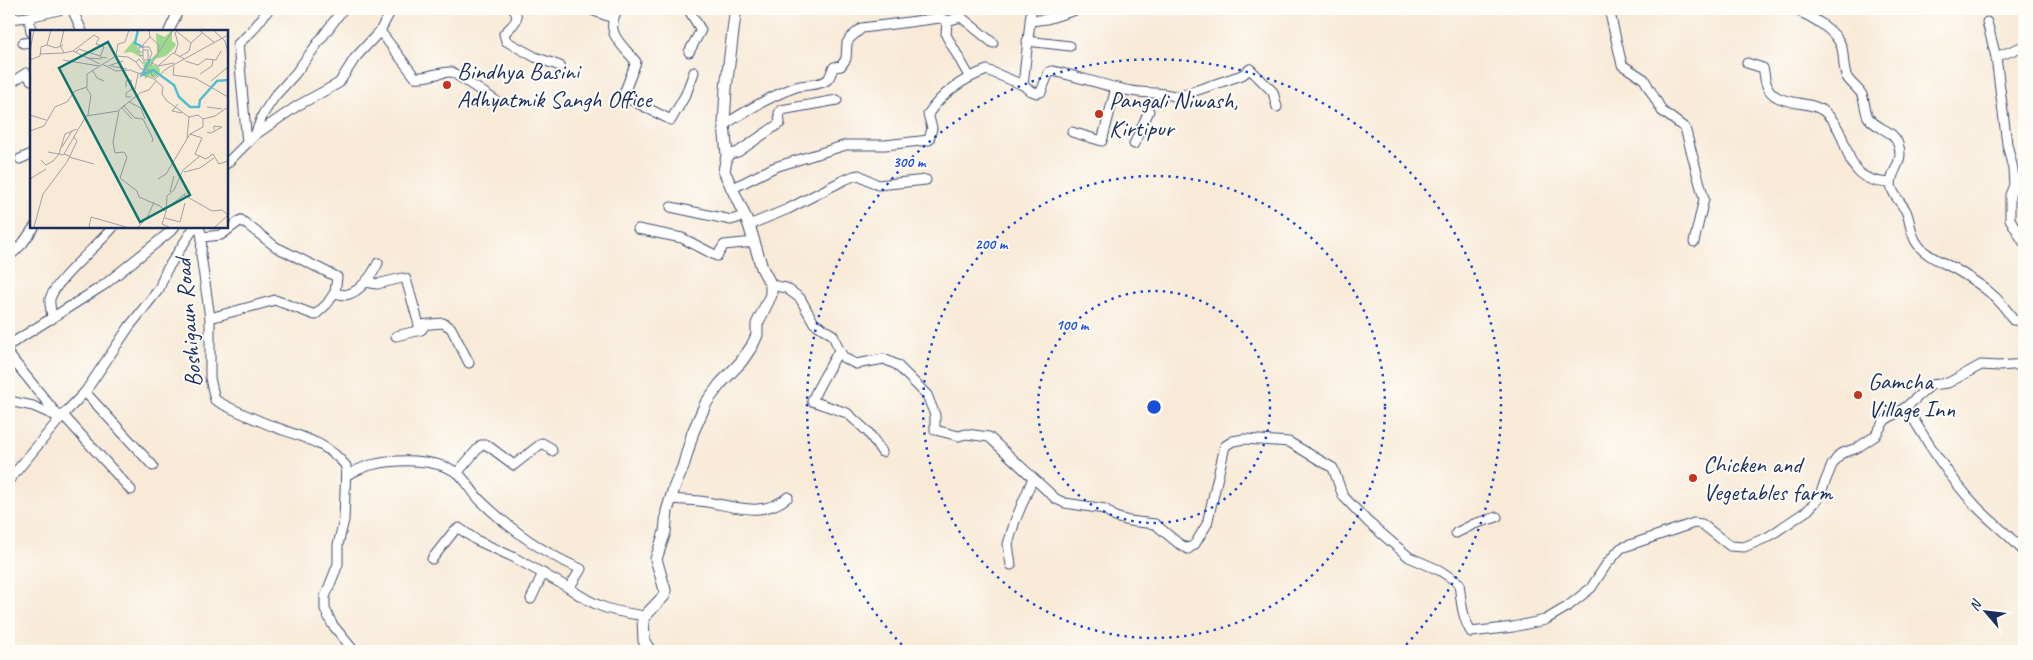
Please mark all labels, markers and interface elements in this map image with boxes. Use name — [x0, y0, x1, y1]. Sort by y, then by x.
inset map — [30, 30, 228, 228]
place label: Bindhya Basini Adhyatmik Sangh Office — [457, 56, 653, 114]
marker: Bindhya Basini Adhyatmik Sangh Office — [441, 79, 453, 91]
place label: Pangali Niwash, Kirtipur — [1109, 85, 1238, 143]
marker: Pangali Niwash, Kirtipur — [1093, 108, 1105, 120]
text: 300 m — [893, 153, 927, 172]
text: 200 m — [975, 235, 1009, 254]
street label: Boshigaun Road — [167, 254, 209, 388]
text: 100 m — [1056, 316, 1090, 335]
place label: Gamcha Village Inn — [1868, 366, 1955, 424]
marker: Gamcha Village Inn — [1852, 389, 1864, 401]
centre of rings — [1145, 398, 1163, 416]
place label: Chicken and Vegetables farm — [1703, 449, 1833, 507]
marker: Chicken and Vegetables farm — [1687, 472, 1699, 484]
north arrow — [1960, 588, 2010, 638]
text: N — [1965, 596, 1986, 614]

